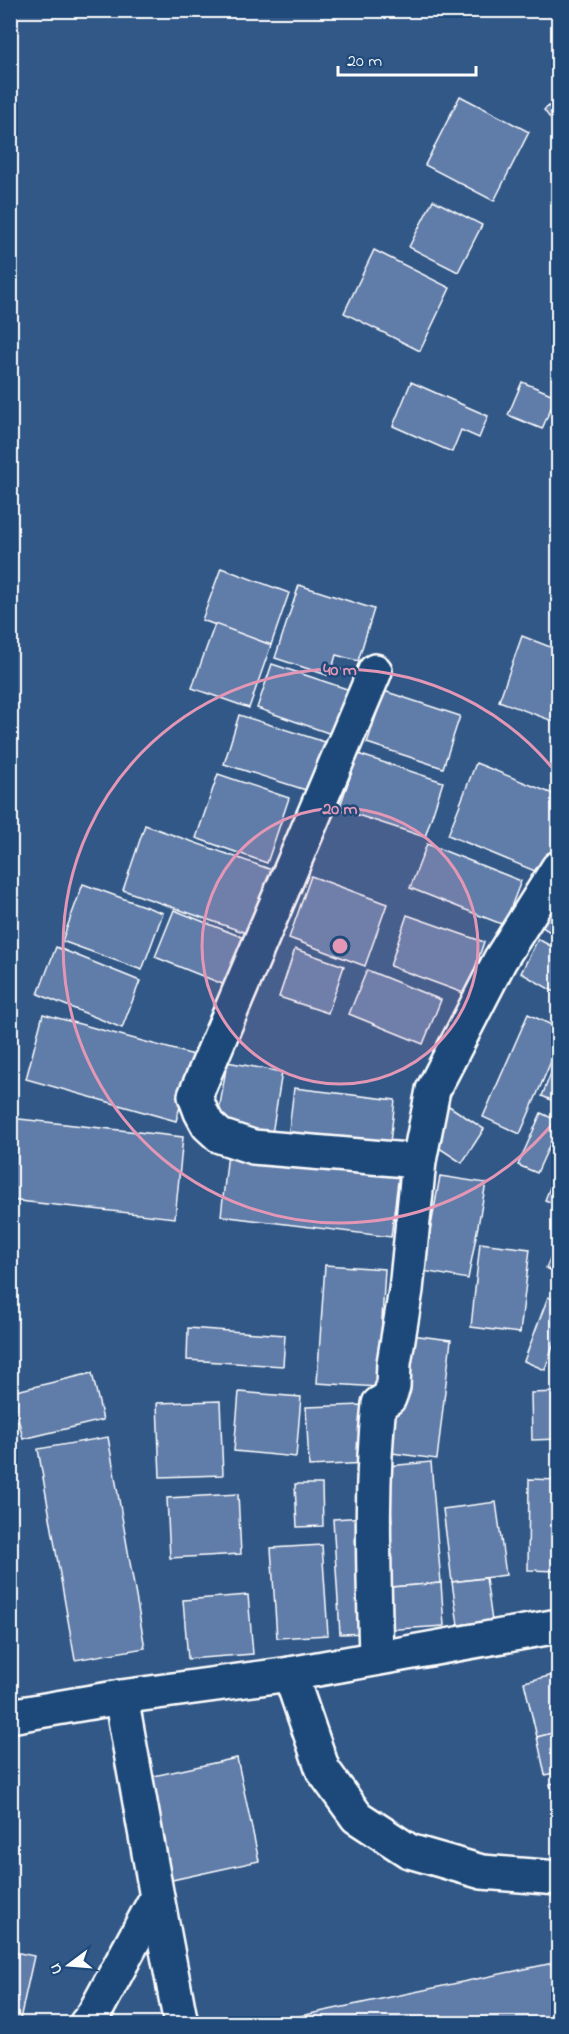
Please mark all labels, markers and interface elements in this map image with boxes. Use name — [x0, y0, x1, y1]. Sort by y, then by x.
scale bar — [338, 39, 476, 77]
text: 20 m — [347, 49, 382, 75]
text: 40 m — [323, 658, 357, 684]
text: 20 m — [321, 797, 358, 823]
centre of rings — [330, 936, 350, 956]
north arrow — [39, 1935, 99, 1995]
text: U — [44, 1960, 69, 1977]

